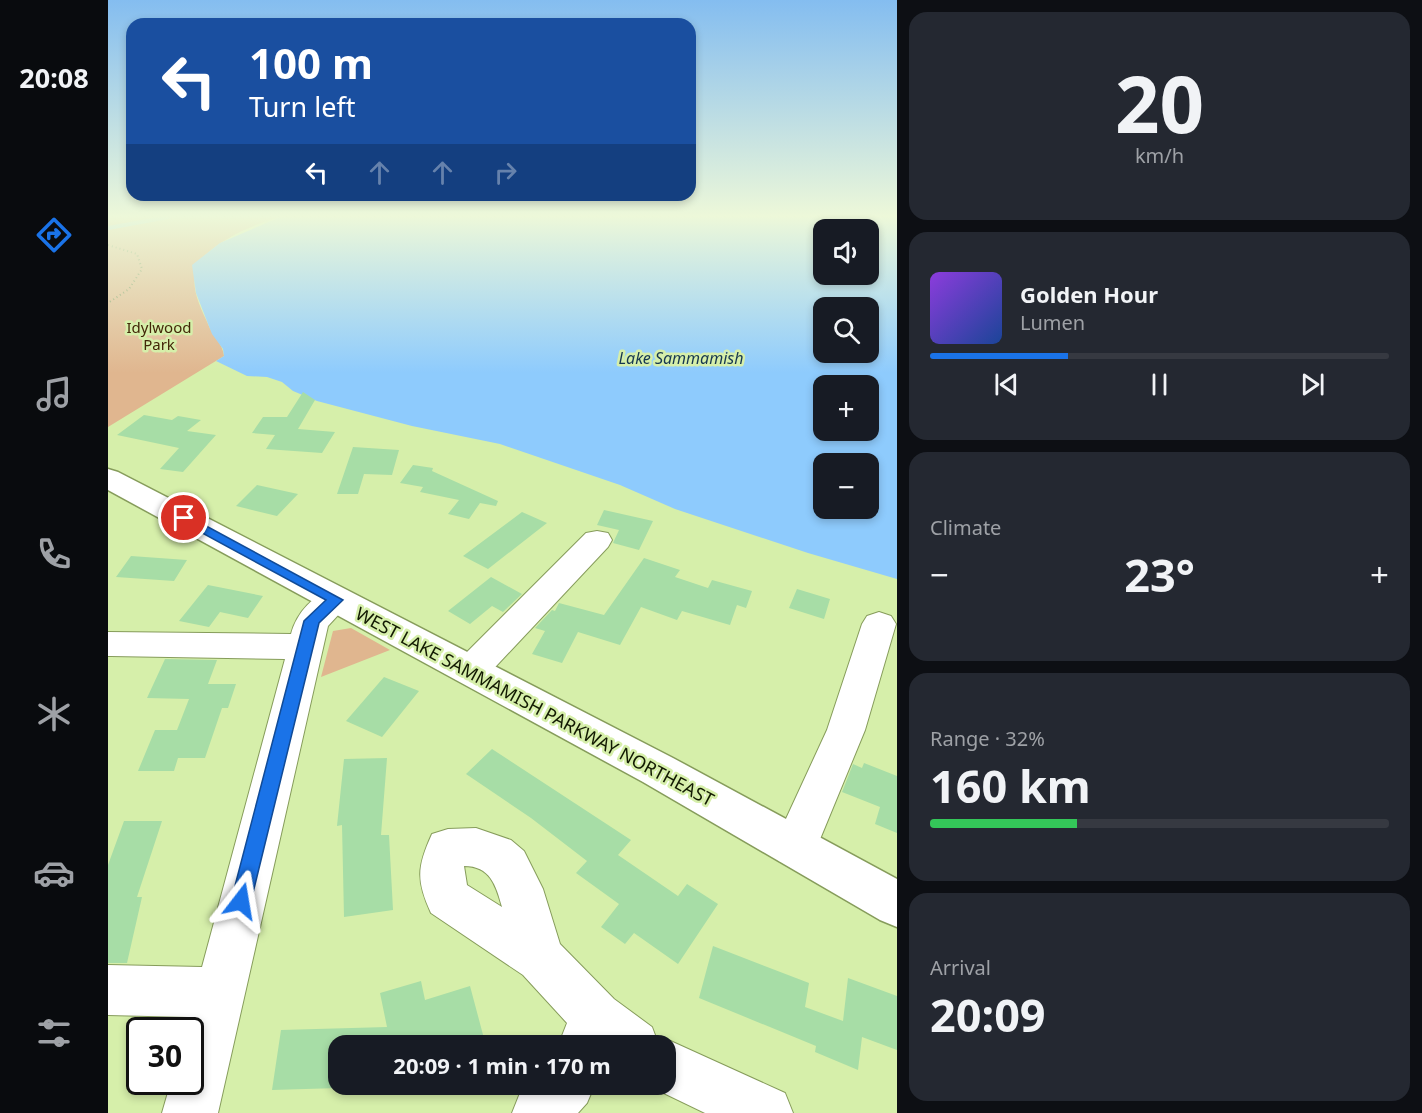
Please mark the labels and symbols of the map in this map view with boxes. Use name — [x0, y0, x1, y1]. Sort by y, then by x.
park label: Idylwood Park — [127, 317, 192, 354]
water label: Lake Sammamish — [618, 347, 744, 369]
pin — [158, 492, 209, 543]
street label: WEST LAKE SAMMAMISH PARKWAY NORTHEAST — [352, 601, 718, 811]
position arrow — [209, 869, 273, 933]
speed limit sign: 30 — [126, 1017, 204, 1095]

